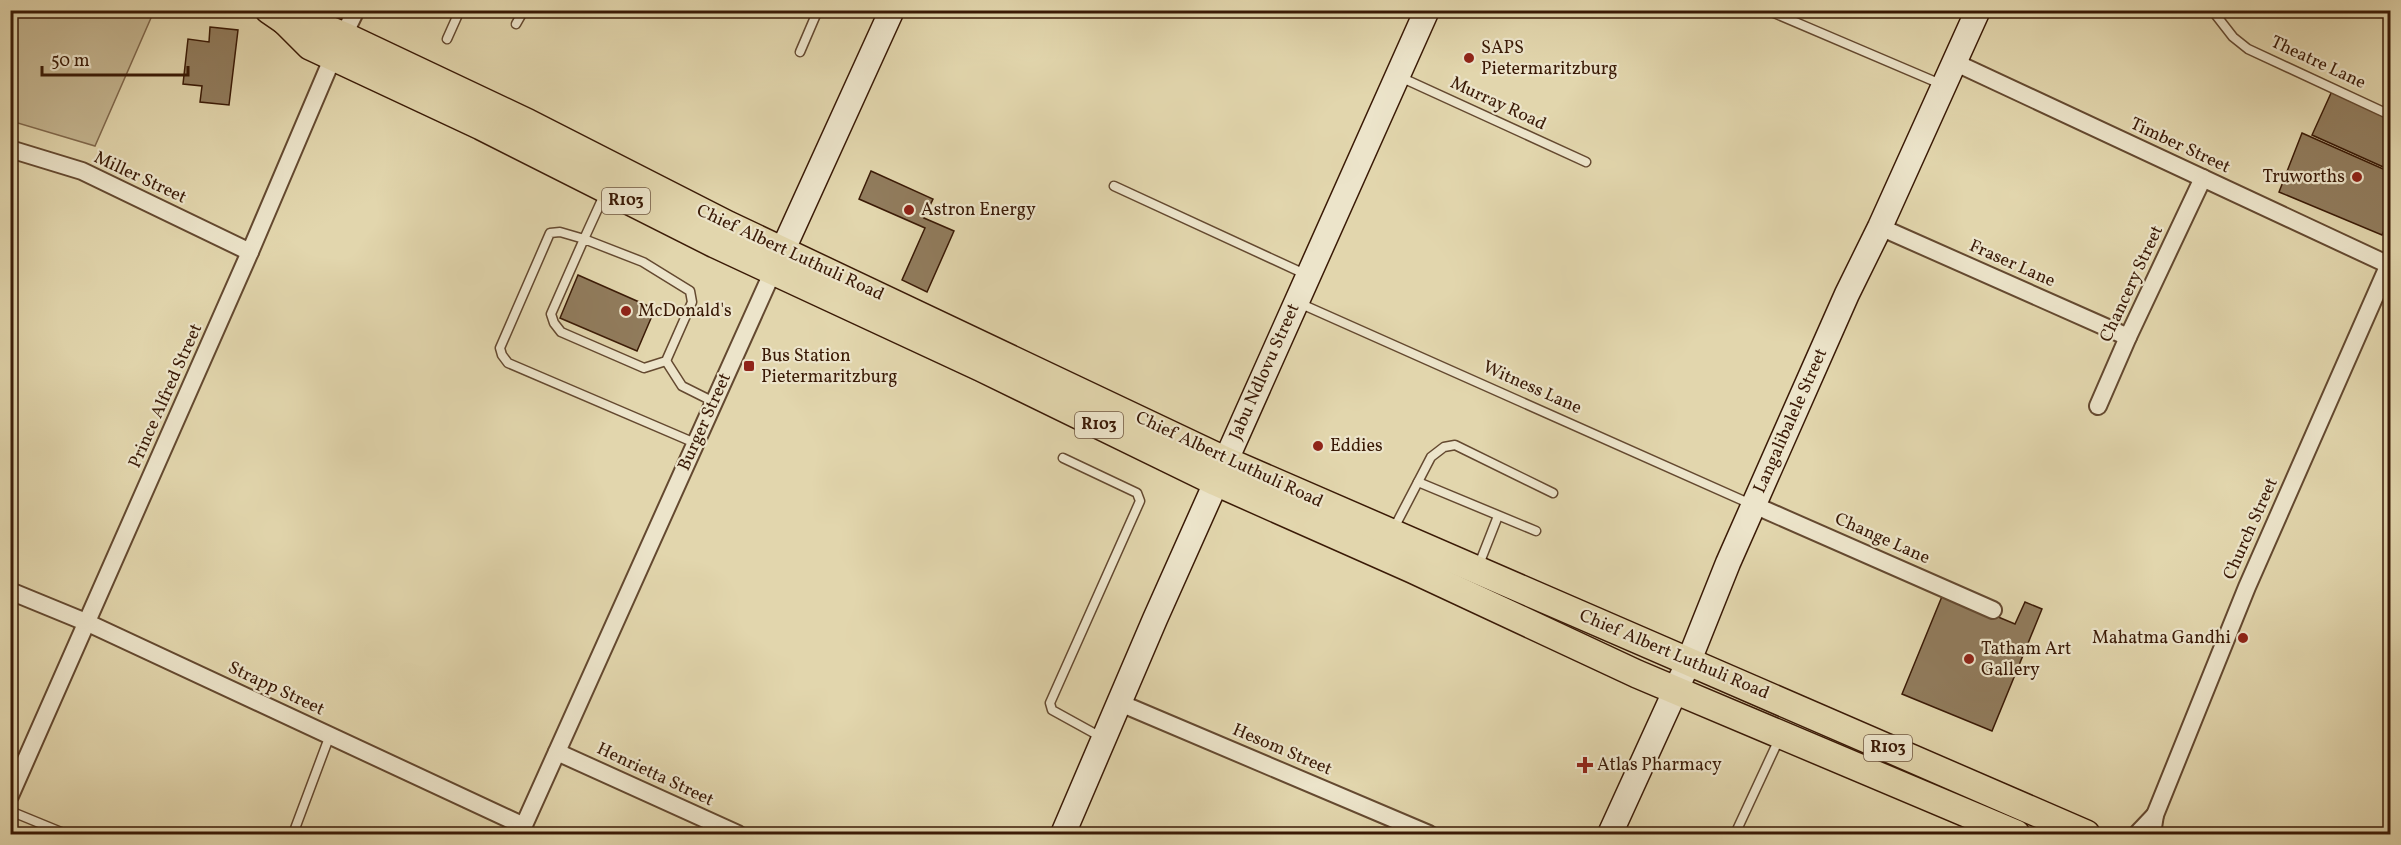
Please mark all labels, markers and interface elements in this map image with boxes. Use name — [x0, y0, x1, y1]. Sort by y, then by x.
street label: Theatre Lane — [2266, 30, 2370, 96]
place label: SAPS Pietermaritzburg — [1481, 36, 1618, 82]
scale bar — [42, 39, 188, 77]
text: 50 m — [51, 49, 90, 74]
marker: SAPS Pietermaritzburg — [1462, 51, 1476, 65]
street label: Murray Road — [1446, 71, 1550, 137]
street label: Timber Street — [2126, 112, 2234, 180]
street label: Miller Street — [89, 146, 191, 210]
place label: Truworths — [2262, 165, 2345, 190]
marker: Truworths — [2350, 170, 2364, 184]
road number: R103 — [602, 188, 650, 214]
street label: Chief Albert Luthuli Road — [692, 198, 888, 308]
place label: Astron Energy — [921, 198, 1036, 223]
marker: Astron Energy — [902, 203, 916, 217]
street label: Chancery Street — [2094, 221, 2170, 347]
street label: Fraser Lane — [1965, 234, 2059, 294]
place label: McDonald's — [638, 299, 732, 324]
street label: Jabu Ndlovu Street — [1224, 300, 1306, 444]
marker: McDonald's — [619, 304, 633, 318]
street label: Prince Alfred Street — [123, 320, 209, 472]
place label: Bus Station Pietermaritzburg — [761, 344, 898, 390]
street label: Langalibalele Street — [1748, 345, 1834, 497]
street label: Witness Lane — [1479, 355, 1585, 421]
marker: Bus Station Pietermaritzburg — [742, 359, 756, 373]
street label: Burger Street — [672, 369, 738, 475]
street label: Chief Albert Luthuli Road — [1131, 405, 1327, 515]
road number: R103 — [1075, 412, 1123, 438]
place label: Eddies — [1330, 434, 1383, 459]
marker: Eddies — [1311, 439, 1325, 453]
street label: Church Street — [2217, 474, 2285, 584]
street label: Change Lane — [1830, 507, 1934, 571]
street label: Chief Albert Luthuli Road — [1575, 604, 1773, 706]
place label: Mahatma Gandhi — [2092, 626, 2231, 651]
marker: Mahatma Gandhi — [2236, 631, 2250, 645]
place label: Tatham Art Gallery — [1981, 637, 2071, 683]
marker: Tatham Art Gallery — [1962, 652, 1976, 666]
street label: Strapp Street — [224, 656, 328, 722]
street label: Hesom Street — [1228, 718, 1336, 782]
road number: R103 — [1864, 735, 1912, 761]
street label: Henrietta Street — [592, 737, 718, 813]
place label: Atlas Pharmacy — [1597, 753, 1722, 778]
marker: Atlas Pharmacy — [1578, 758, 1592, 772]

